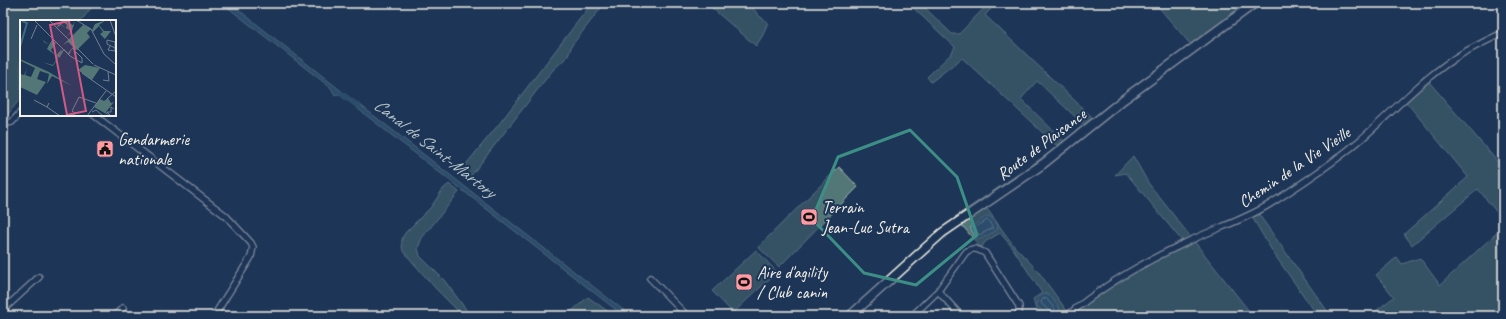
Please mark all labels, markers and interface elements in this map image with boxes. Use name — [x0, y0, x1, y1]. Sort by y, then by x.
inset map — [20, 20, 116, 116]
water label: Canal de Saint-Martory — [370, 94, 502, 204]
street label: Route de Plaisance — [993, 103, 1091, 185]
street label: Chemin de la Vie Vieille — [1234, 121, 1355, 213]
place label: Gendarmerie nationale — [118, 129, 190, 170]
public building icon: Gendarmerie nationale — [95, 139, 115, 159]
place label: Terrain Jean-Luc Sutra — [821, 197, 911, 238]
sports icon: Terrain Jean-Luc Sutra — [799, 207, 819, 227]
place label: Aire d'agility / Club canin — [757, 262, 828, 303]
sports icon: Aire d'agility / Club canin — [734, 272, 754, 292]

